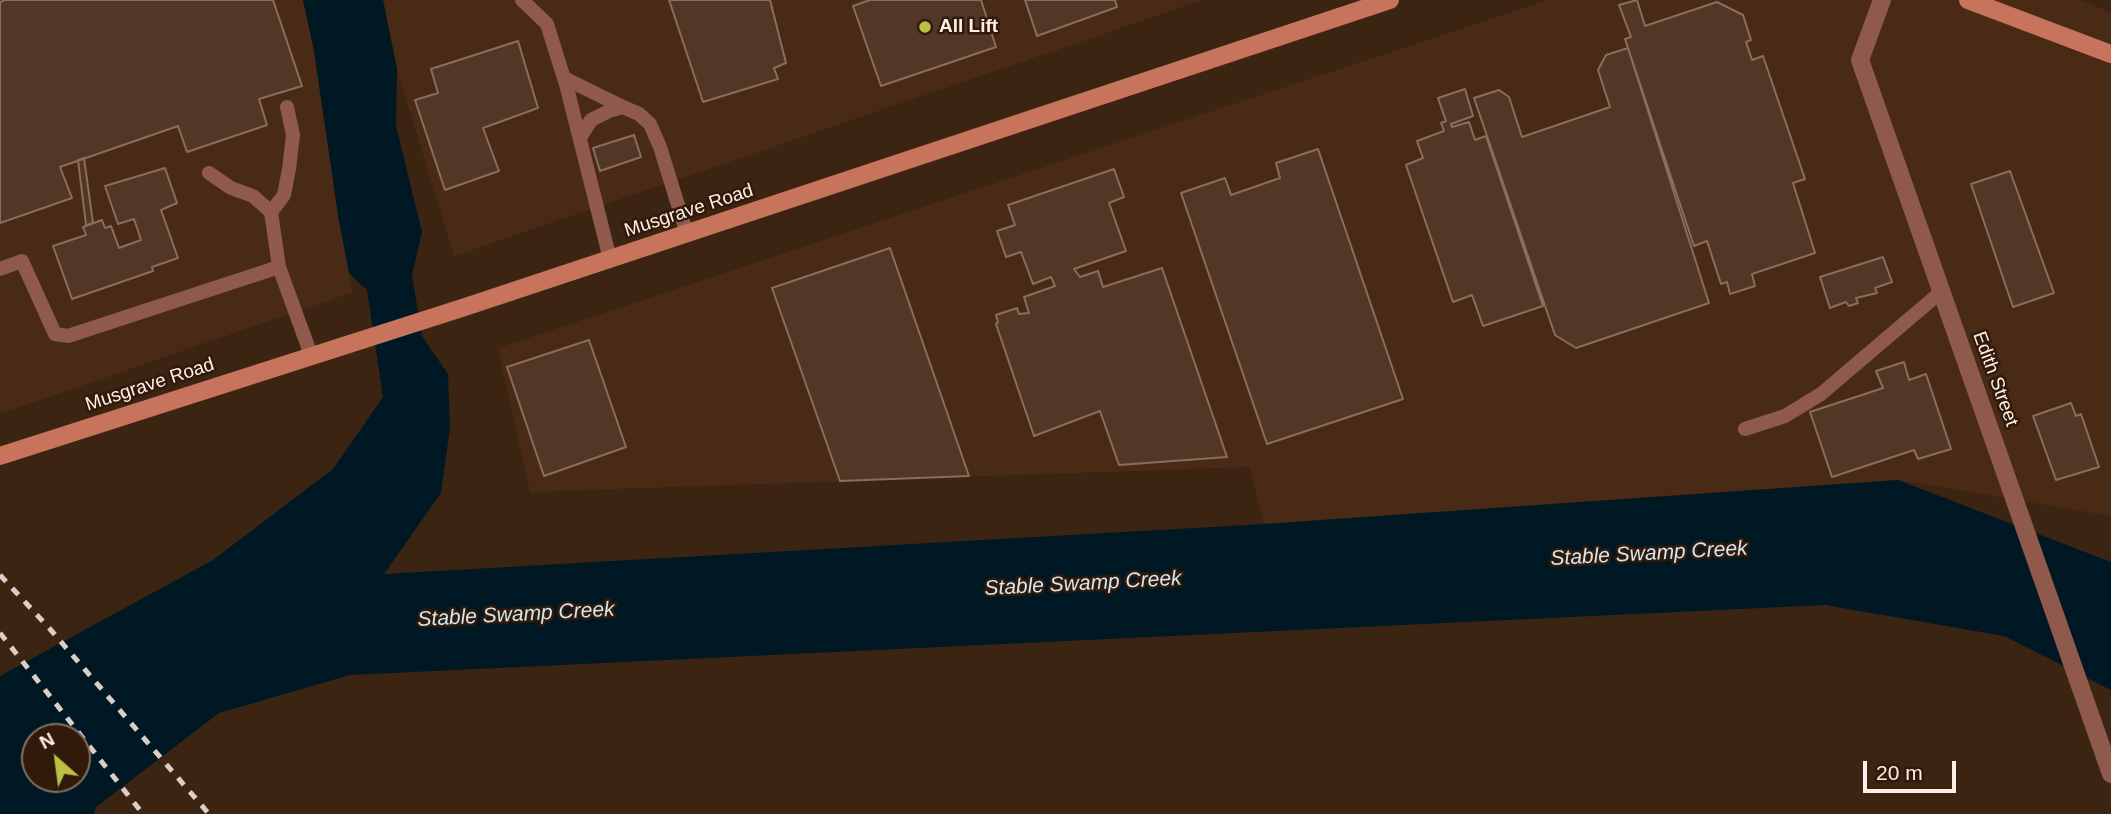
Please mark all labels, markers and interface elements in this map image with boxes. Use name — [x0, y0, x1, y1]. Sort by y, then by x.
place label: All Lift — [939, 16, 998, 38]
marker: All Lift — [917, 19, 933, 35]
street label: Musgrave Road — [622, 179, 756, 243]
street label: Edith Street — [1967, 328, 2023, 430]
street label: Musgrave Road — [83, 353, 217, 417]
water label: Stable Swamp Creek — [1550, 536, 1748, 572]
water label: Stable Swamp Creek — [984, 566, 1182, 602]
water label: Stable Swamp Creek — [417, 597, 615, 633]
north arrow — [21, 723, 91, 793]
text: N — [36, 728, 58, 753]
scale bar — [1866, 748, 1959, 792]
text: 20 m — [1876, 761, 1923, 784]

